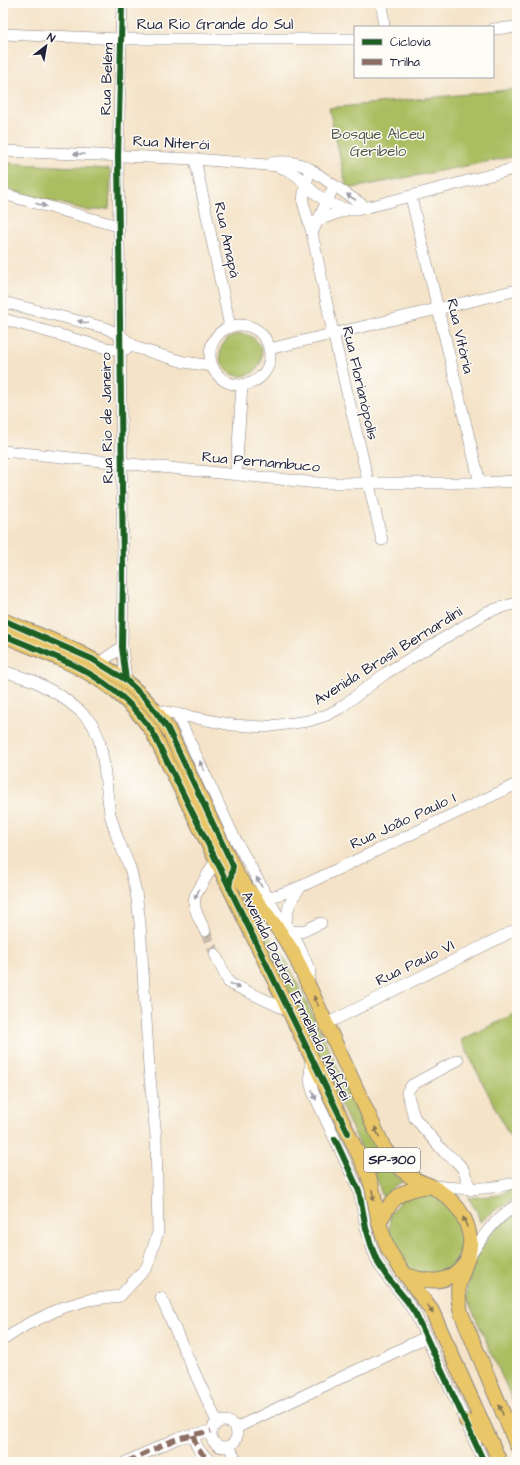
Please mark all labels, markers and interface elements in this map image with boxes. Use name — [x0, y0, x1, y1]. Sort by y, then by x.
street label: Rua Rio Grande do Sul — [137, 14, 293, 35]
north arrow — [26, 26, 66, 66]
legend — [354, 26, 494, 78]
text: N — [44, 30, 58, 46]
text: Ciclovia — [390, 34, 431, 51]
street label: Rua Belém — [95, 42, 119, 116]
text: Trilha — [390, 54, 420, 71]
park label: Bosque Alceu Geribelo — [331, 124, 425, 162]
street label: Rua Niterói — [132, 131, 211, 156]
one-way arrow — [73, 151, 85, 158]
one-way arrow — [346, 193, 356, 201]
street label: Rua Amapá — [209, 200, 245, 280]
one-way arrow — [34, 202, 47, 208]
street label: Rua Vitória — [441, 296, 479, 376]
one-way arrow — [77, 319, 89, 325]
street label: Rua Florianópolis — [337, 324, 383, 442]
street label: Rua Rio de Janeiro — [95, 352, 119, 484]
street label: Rua Pernambuco — [201, 446, 322, 478]
street label: Avenida Brasil Bernardini — [310, 601, 467, 710]
one-way arrow — [198, 760, 205, 772]
street label: Rua João Paulo I — [347, 787, 459, 855]
one-way arrow — [256, 876, 263, 888]
one-way arrow — [194, 888, 200, 900]
street label: Avenida Doutor Ermelindo Maffei — [236, 888, 356, 1105]
street label: Rua Paulo VI — [372, 935, 458, 991]
one-way arrow — [229, 983, 241, 990]
one-way arrow — [313, 996, 319, 1007]
one-way arrow — [312, 1089, 318, 1101]
one-way arrow — [373, 1125, 379, 1137]
road number: SP-300 — [364, 1148, 420, 1172]
one-way arrow — [370, 1189, 376, 1201]
one-way arrow — [461, 1215, 467, 1227]
one-way arrow — [427, 1303, 434, 1315]
one-way arrow — [498, 1404, 504, 1416]

